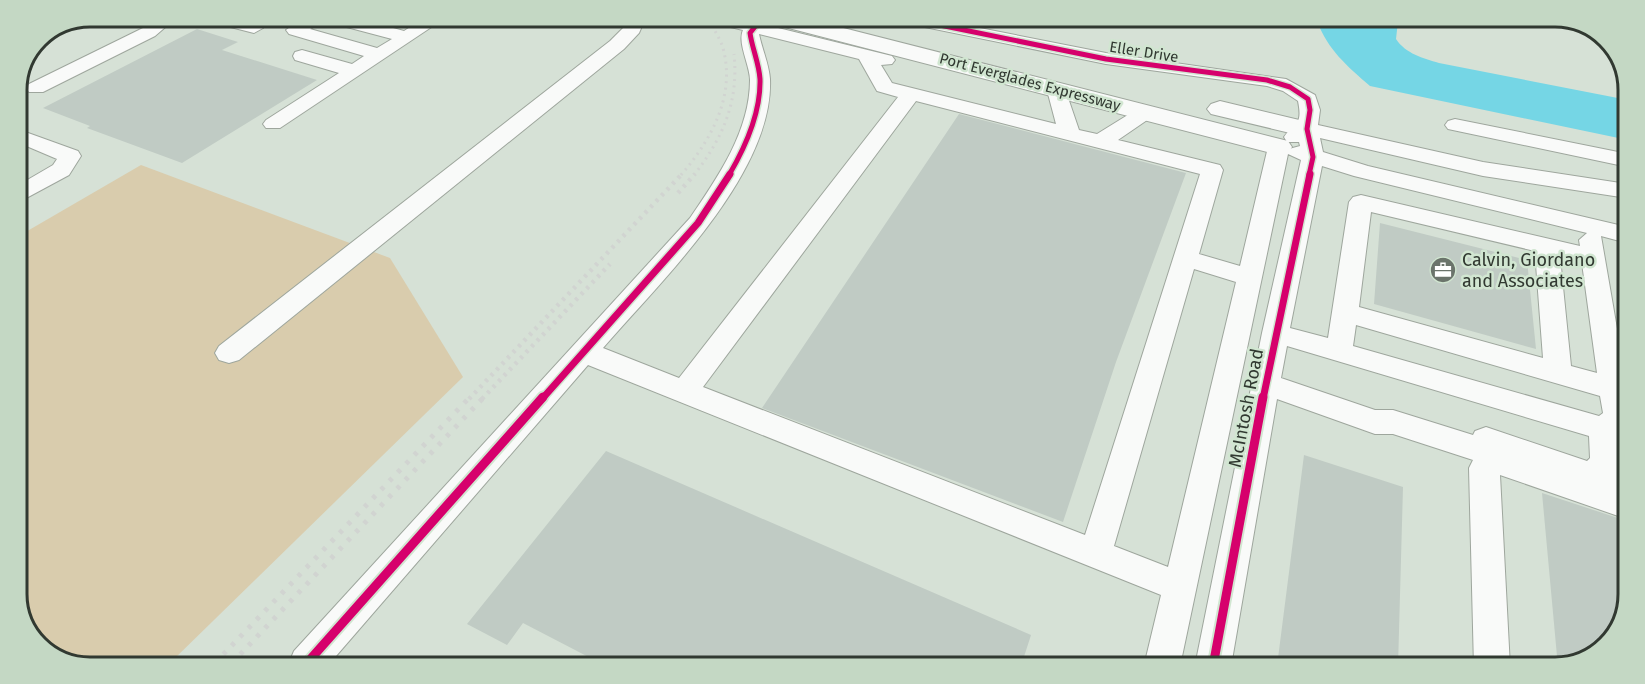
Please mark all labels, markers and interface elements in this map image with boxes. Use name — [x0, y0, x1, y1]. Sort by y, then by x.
street label: Eller Drive — [1108, 38, 1180, 66]
street label: Port Everglades Expressway — [937, 49, 1123, 115]
place label: Calvin, Giordano and Associates — [1462, 249, 1595, 292]
office icon: Calvin, Giordano and Associates — [1428, 255, 1458, 285]
street label: McIntosh Road — [1224, 347, 1268, 469]

